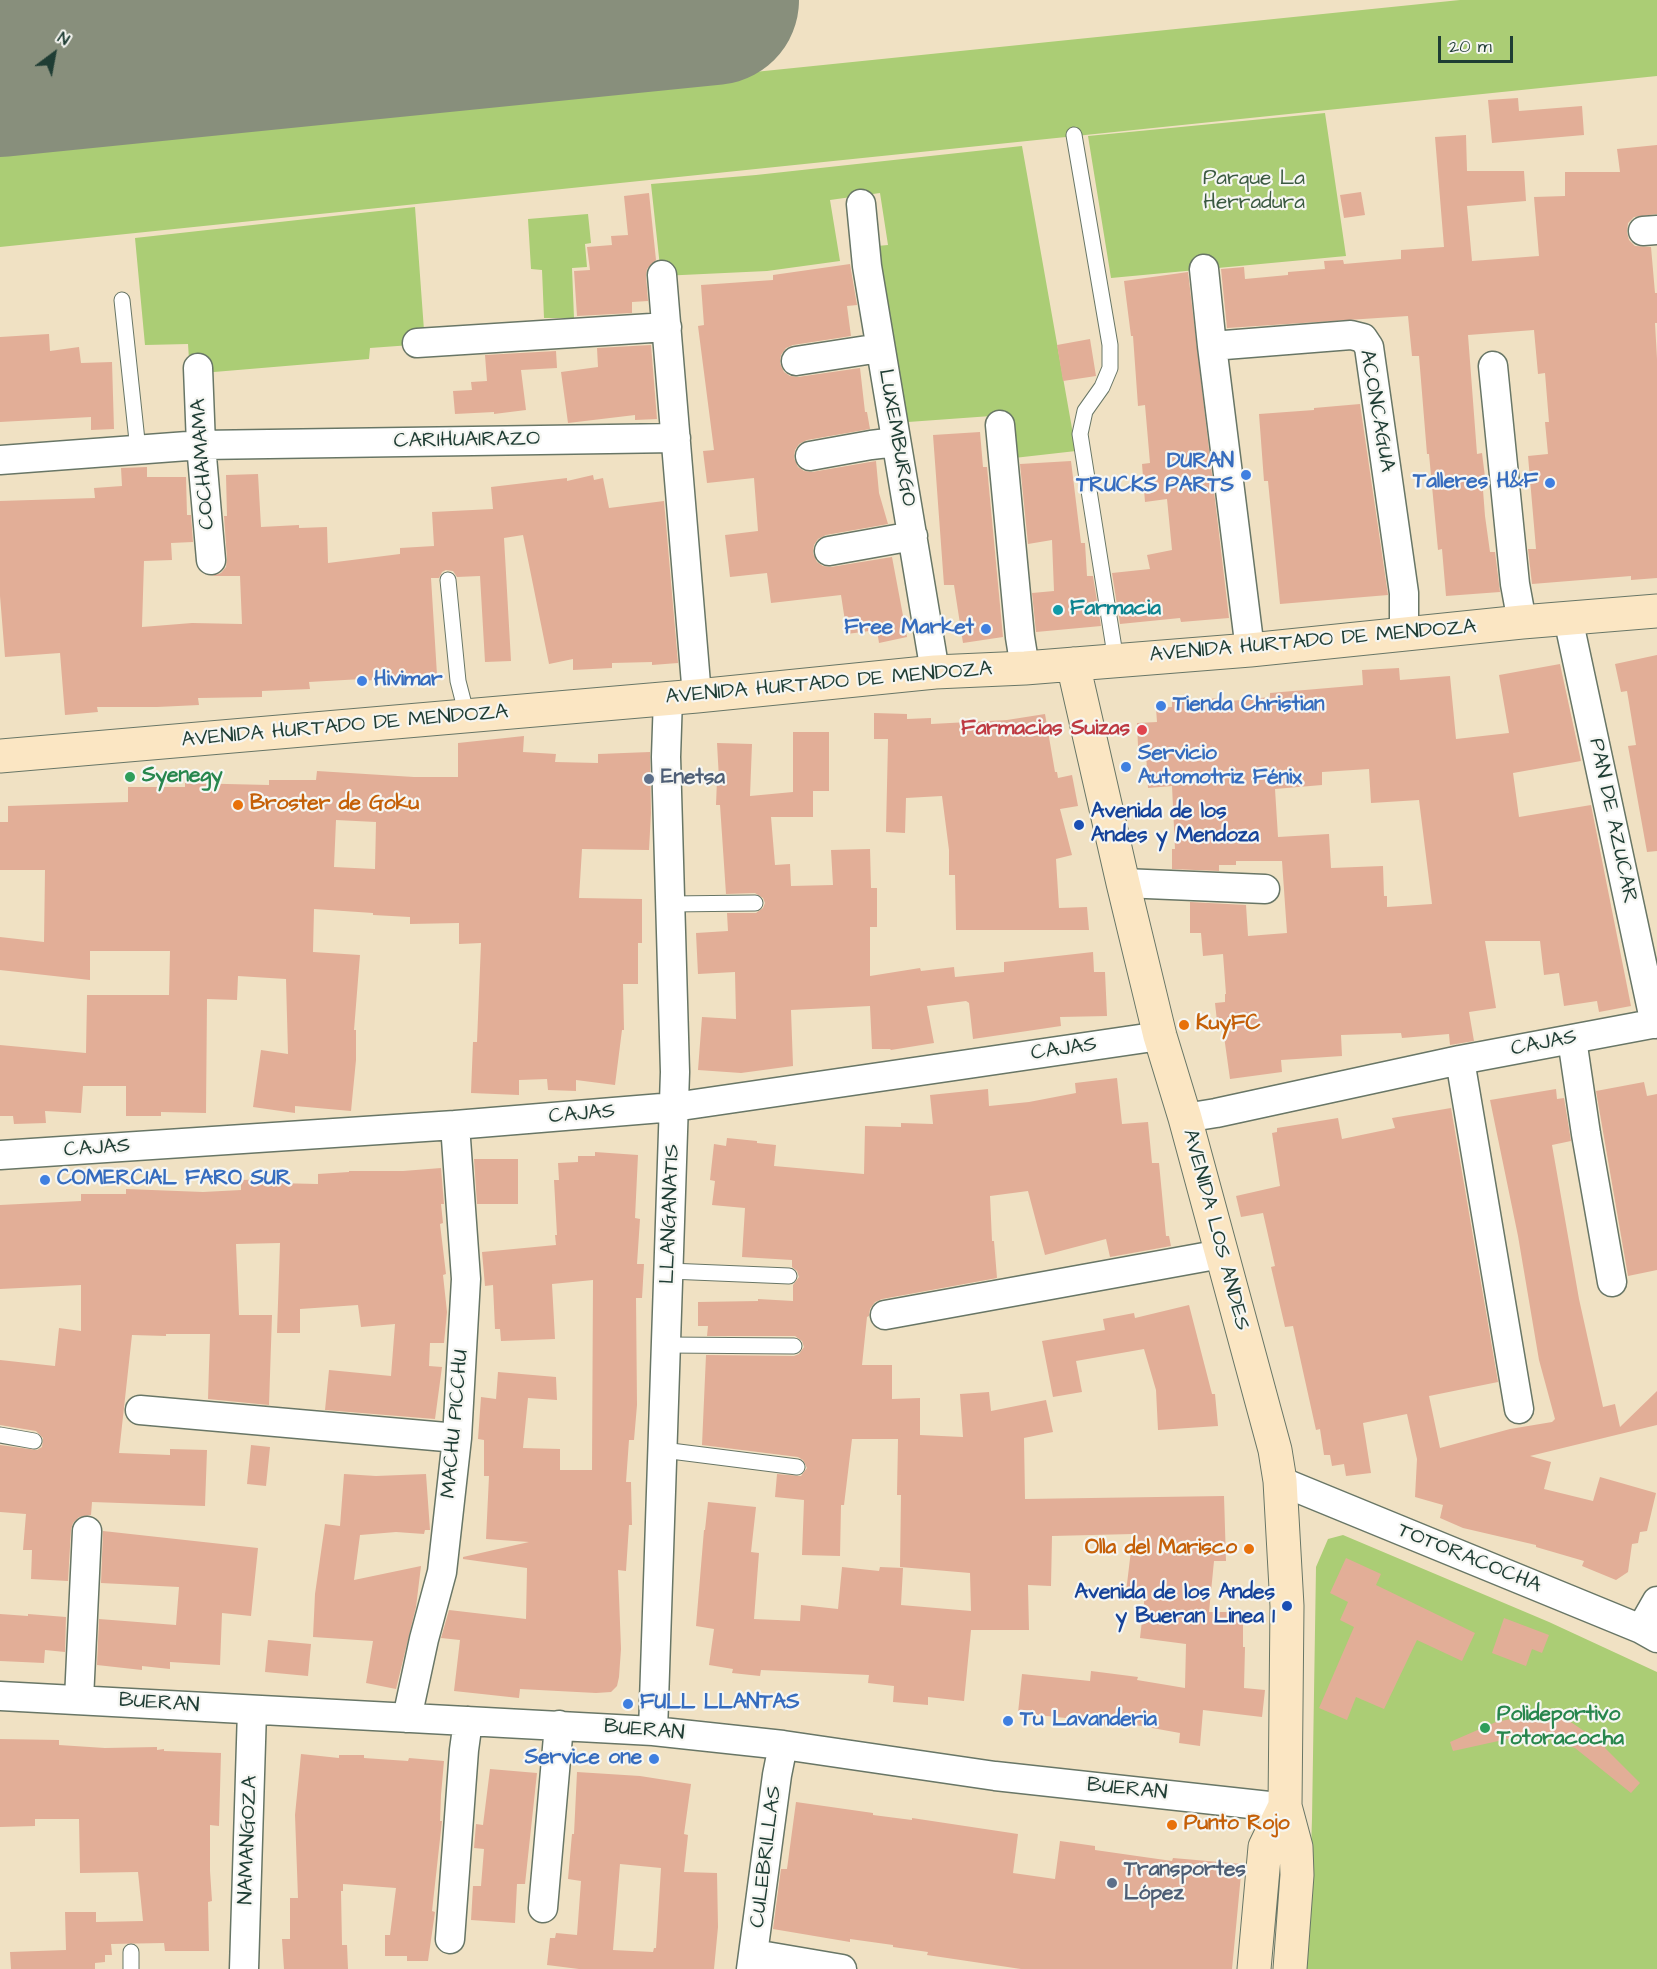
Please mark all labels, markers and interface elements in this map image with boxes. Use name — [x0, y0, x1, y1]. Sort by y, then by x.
north arrow — [24, 24, 84, 84]
scale bar — [1441, 24, 1516, 62]
text: N — [53, 27, 74, 51]
text: 20 m — [1449, 34, 1492, 59]
park label: Parque La Herradura — [1203, 167, 1305, 217]
street label: ACONCAGUA — [1353, 348, 1399, 474]
street label: LUXEMBURGO — [872, 367, 920, 509]
street label: COCHAMAMA — [187, 397, 221, 531]
street label: CARIHUAIRAZO — [394, 427, 540, 455]
place label: DURAN TRUCKS PARTS — [1076, 450, 1234, 500]
marker: DURAN TRUCKS PARTS — [1239, 468, 1253, 482]
place label: Talleres H&F — [1413, 470, 1538, 496]
marker: Talleres H&F — [1543, 476, 1557, 490]
place label: Farmacia — [1070, 597, 1161, 623]
marker: Farmacia — [1051, 603, 1065, 617]
street label: AVENIDA HURTADO DE MENDOZA — [1149, 615, 1477, 669]
place label: Free Market — [844, 616, 974, 642]
marker: Free Market — [979, 622, 993, 636]
street label: AVENIDA HURTADO DE MENDOZA — [665, 657, 993, 711]
place label: Hivimar — [374, 668, 443, 694]
marker: Hivimar — [355, 674, 369, 688]
place label: Tienda Christian — [1173, 693, 1324, 719]
marker: Tienda Christian — [1154, 699, 1168, 713]
street label: AVENIDA HURTADO DE MENDOZA — [181, 700, 509, 754]
place label: Farmacias Suizas — [961, 717, 1130, 743]
marker: Farmacias Suizas — [1135, 723, 1149, 737]
street label: PAN DE AZUCAR — [1582, 736, 1642, 906]
place label: Servicio Automotriz Fénix — [1138, 742, 1302, 792]
marker: Servicio Automotriz Fénix — [1119, 760, 1133, 774]
place label: Syenegy — [142, 764, 223, 790]
place label: Enetsa — [661, 766, 725, 792]
marker: Syenegy — [123, 770, 137, 784]
marker: Enetsa — [642, 772, 656, 786]
place label: Broster de Goku — [250, 792, 419, 818]
marker: Broster de Goku — [231, 798, 245, 812]
place label: Avenida de los Andes y Mendoza — [1091, 800, 1259, 850]
marker: Avenida de los Andes y Mendoza — [1072, 818, 1086, 832]
place label: KuyFC — [1196, 1012, 1260, 1038]
marker: KuyFC — [1177, 1018, 1191, 1032]
street label: CAJAS — [1509, 1025, 1579, 1063]
street label: CAJAS — [1029, 1033, 1099, 1067]
street label: CAJAS — [548, 1100, 616, 1130]
street label: AVENIDA LOS ANDES — [1176, 1127, 1254, 1333]
street label: CAJAS — [63, 1134, 131, 1164]
street label: LLANGANATIS — [656, 1144, 686, 1284]
place label: COMERCIAL FARO SUR — [57, 1167, 291, 1193]
marker: COMERCIAL FARO SUR — [38, 1173, 52, 1187]
street label: MACHU PICCHU — [437, 1348, 475, 1500]
street label: TOTORACOCHA — [1393, 1519, 1545, 1599]
place label: Olla del Marisco — [1085, 1536, 1237, 1562]
marker: Olla del Marisco — [1242, 1542, 1256, 1556]
place label: Avenida de los Andes y Bueran Linea 1 — [1075, 1581, 1275, 1631]
marker: Avenida de los Andes y Bueran Linea 1 — [1280, 1599, 1294, 1613]
street label: BUERAN — [118, 1689, 200, 1719]
place label: FULL LLANTAS — [640, 1691, 800, 1717]
marker: FULL LLANTAS — [621, 1697, 635, 1711]
place label: Polideportivo Totoracocha — [1497, 1703, 1624, 1753]
place label: Tu Lavanderia — [1020, 1708, 1157, 1734]
marker: Tu Lavanderia — [1001, 1714, 1015, 1728]
street label: BUERAN — [603, 1715, 685, 1747]
marker: Polideportivo Totoracocha — [1478, 1721, 1492, 1735]
place label: Service one — [525, 1746, 642, 1772]
marker: Service one — [647, 1752, 661, 1766]
street label: BUERAN — [1086, 1773, 1168, 1807]
street label: NAMANGOZA — [234, 1775, 264, 1905]
street label: CULEBRILLAS — [746, 1785, 788, 1929]
place label: Punto Rojo — [1184, 1812, 1290, 1838]
marker: Punto Rojo — [1165, 1818, 1179, 1832]
place label: Transportes López — [1124, 1858, 1246, 1908]
marker: Transportes López — [1105, 1876, 1119, 1890]

